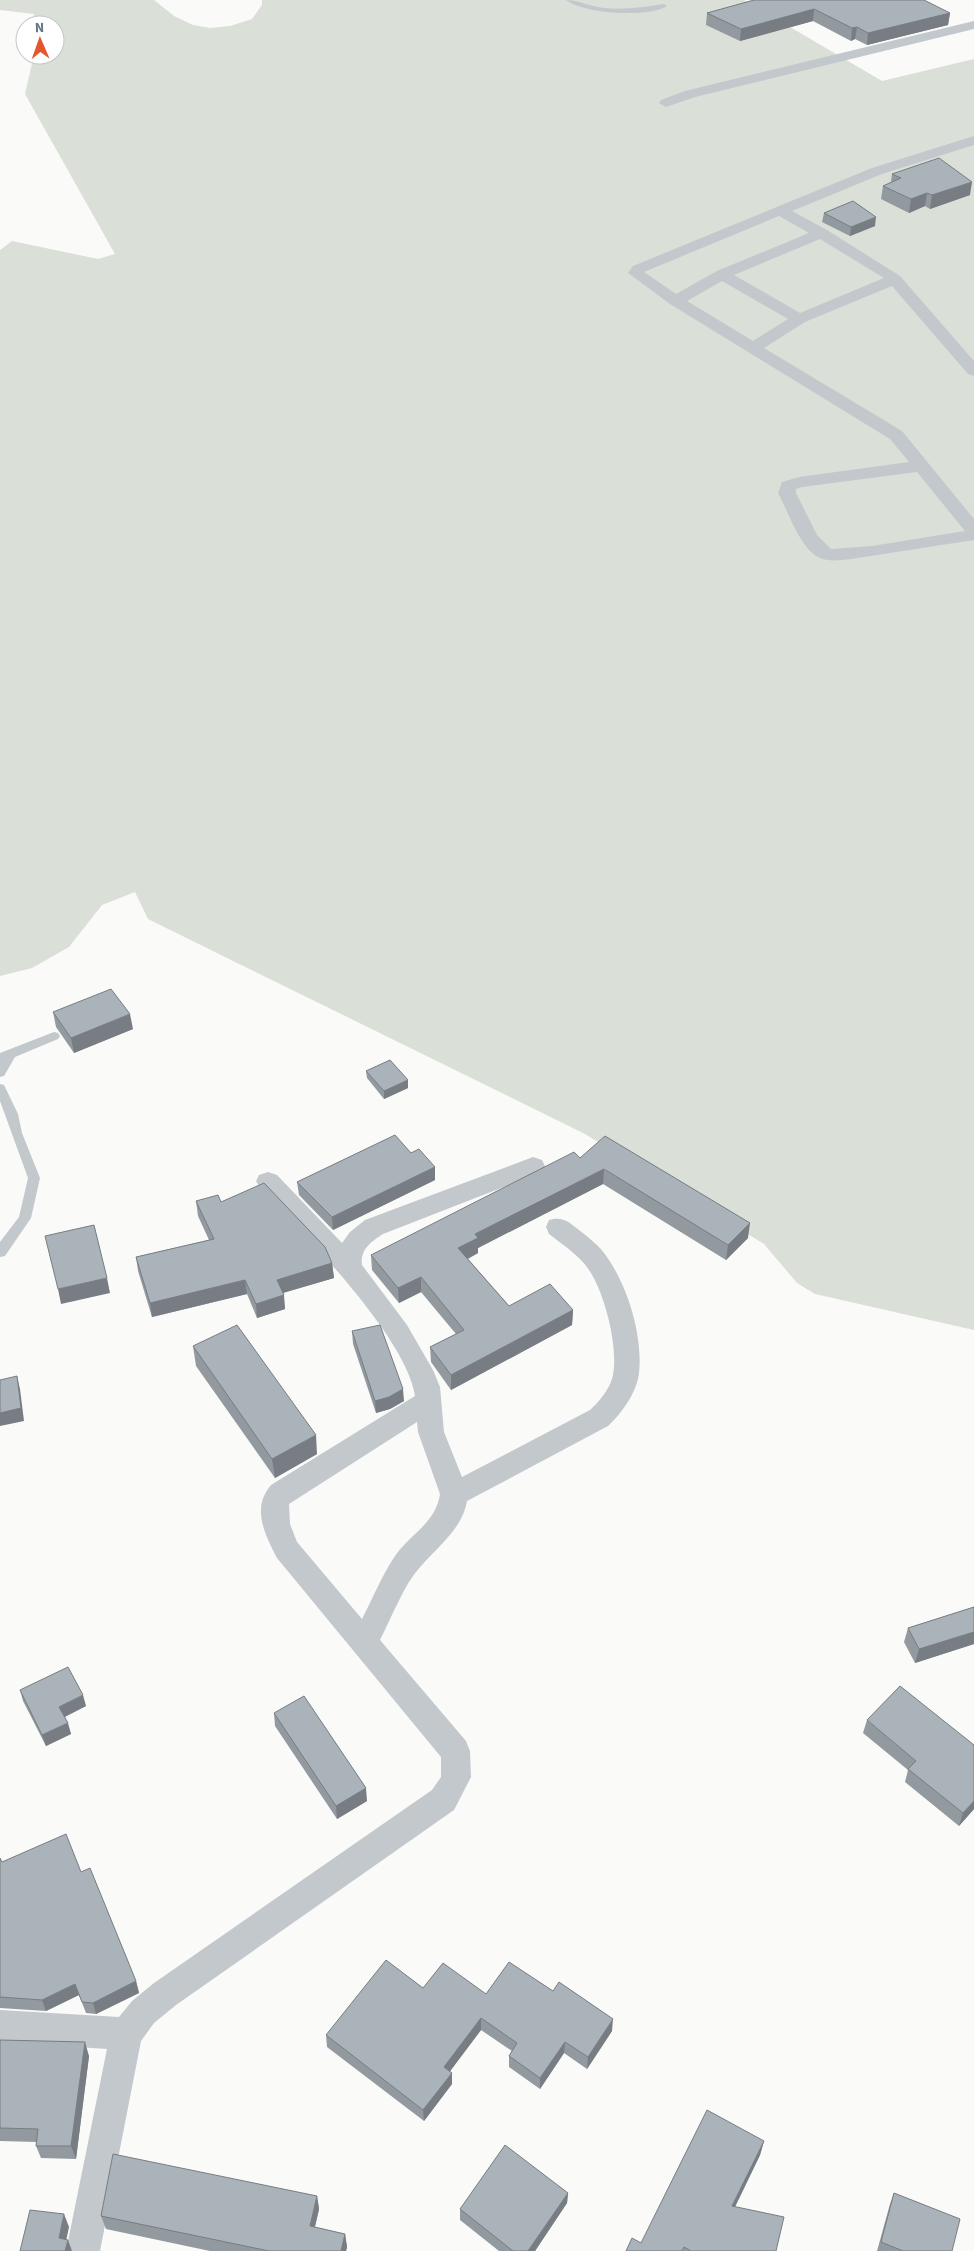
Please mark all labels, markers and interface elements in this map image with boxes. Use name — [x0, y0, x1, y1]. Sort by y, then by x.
north arrow — [15, 15, 65, 65]
text: N — [35, 18, 45, 38]

